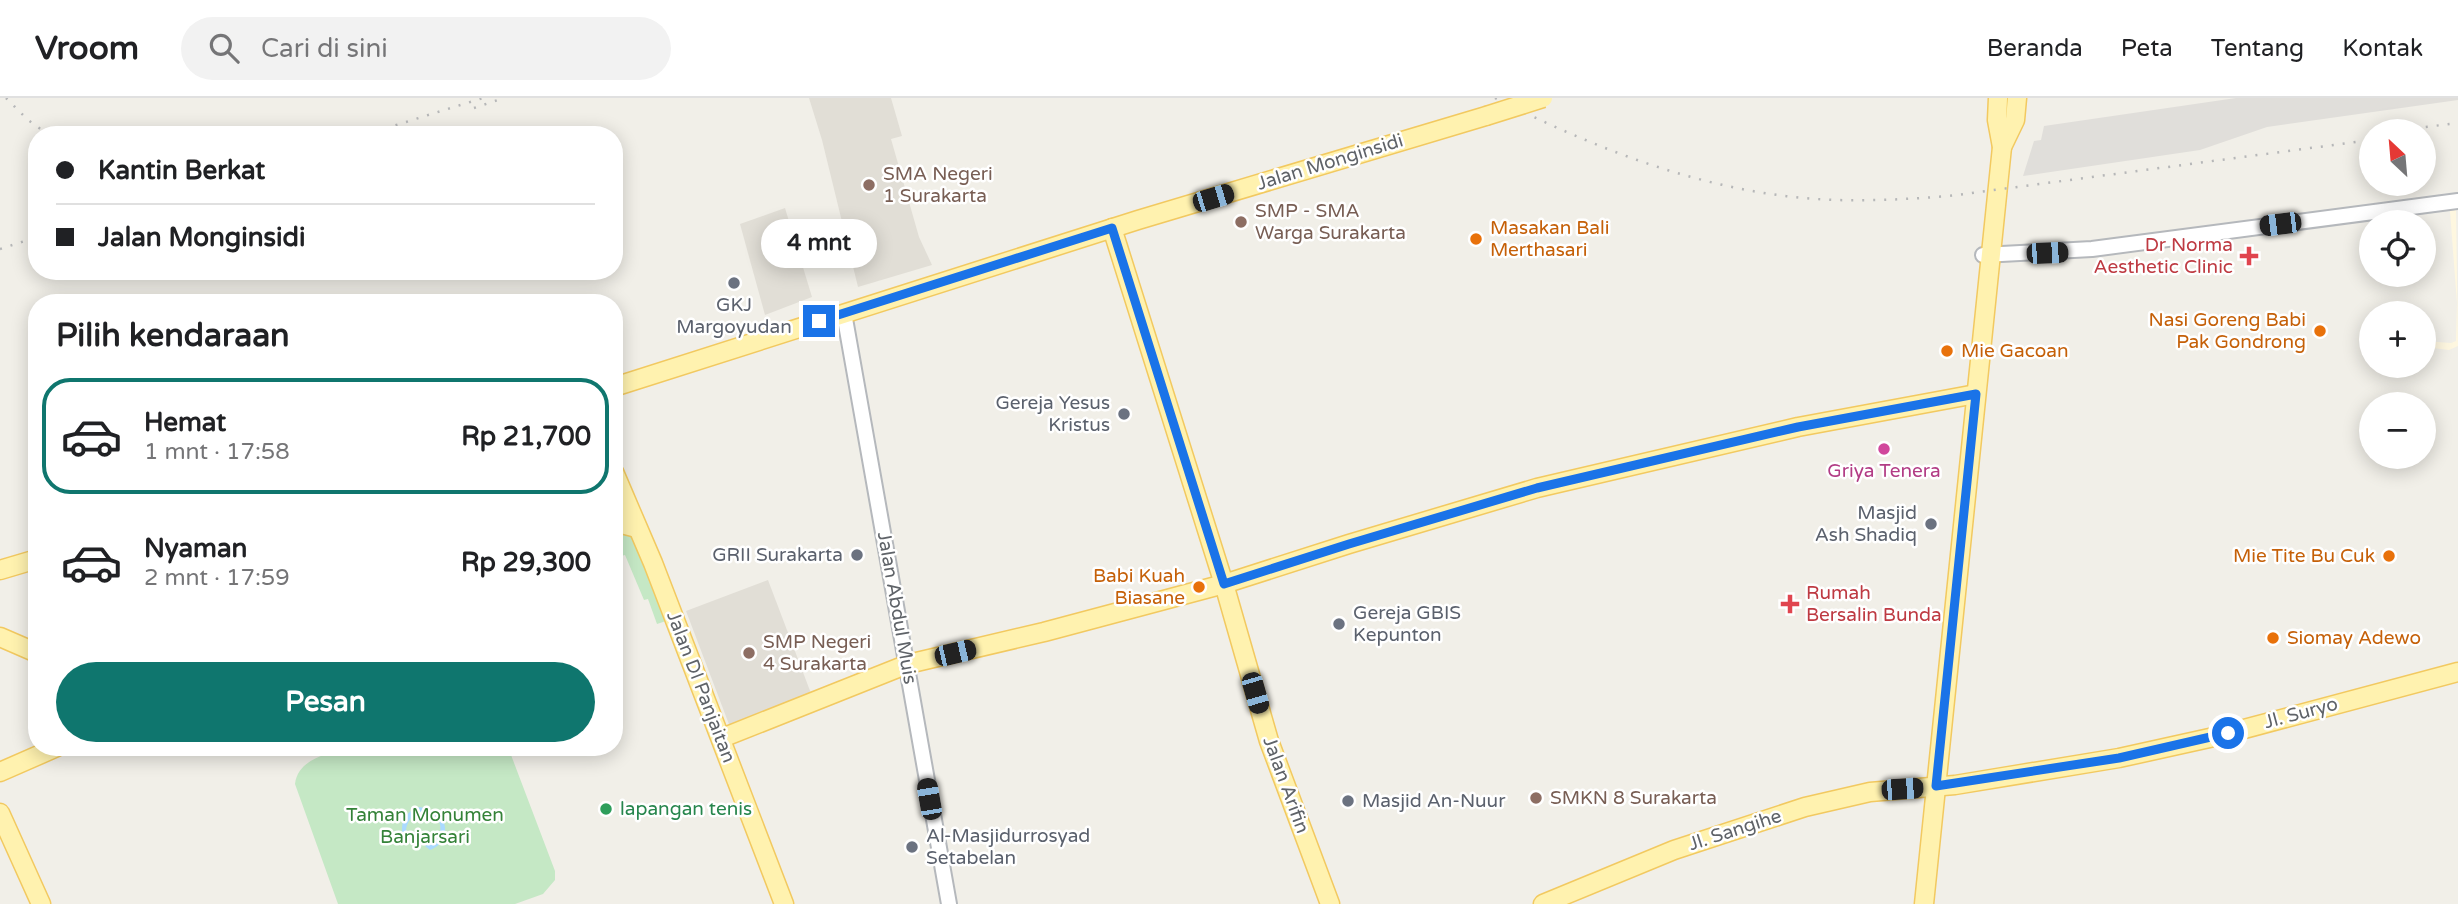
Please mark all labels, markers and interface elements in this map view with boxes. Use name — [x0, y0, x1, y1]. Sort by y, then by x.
search box — [181, 17, 671, 80]
text: Vroom — [35, 29, 139, 68]
icon: search — [205, 29, 243, 67]
text: Cari di sini — [261, 33, 388, 64]
text: Beranda — [1987, 34, 2083, 63]
text: Peta — [2121, 34, 2173, 63]
text: Tentang — [2211, 34, 2304, 63]
text: Kontak — [2342, 34, 2423, 63]
north arrow — [2359, 119, 2436, 196]
map controls — [2359, 119, 2436, 469]
street label: Jalan Monginsidi — [1254, 129, 1406, 195]
text: Kantin Berkat — [98, 155, 265, 186]
place label: SMA Negeri 1 Surakarta — [883, 163, 993, 207]
marker: SMA Negeri 1 Surakarta — [861, 177, 877, 193]
car — [1190, 182, 1237, 214]
place label: SMP - SMA Warga Surakarta — [1255, 200, 1406, 244]
button: locate — [2359, 210, 2436, 287]
car — [2258, 211, 2303, 237]
marker: SMP - SMA Warga Surakarta — [1233, 214, 1249, 230]
place label: Masakan Bali Merthasari — [1490, 217, 1610, 261]
callout: 4 mnt — [761, 220, 877, 268]
text: Jalan Monginsidi — [98, 222, 305, 253]
text: 4 mnt — [787, 229, 851, 257]
marker: Masakan Bali Merthasari — [1468, 231, 1484, 247]
place label: Dr Norma Aesthetic Clinic — [2094, 234, 2233, 278]
car — [2026, 242, 2069, 264]
marker: Dr Norma Aesthetic Clinic — [2239, 246, 2259, 266]
marker: GKJ Margoyudan — [726, 275, 742, 291]
place label: GKJ Margoyudan — [676, 294, 792, 338]
button: + — [2359, 301, 2436, 378]
route end — [803, 305, 835, 337]
place label: Nasi Goreng Babi Pak Gondrong — [2149, 309, 2306, 353]
text: Pilih kendaraan — [56, 317, 290, 355]
marker: Nasi Goreng Babi Pak Gondrong — [2312, 323, 2328, 339]
place label: Mie Gacoan — [1961, 340, 2069, 362]
marker: Mie Gacoan — [1939, 343, 1955, 359]
place label: Gereja Yesus Kristus — [995, 392, 1110, 436]
button: − — [2359, 392, 2436, 469]
icon: car — [60, 405, 123, 468]
marker: Gereja Yesus Kristus — [1116, 406, 1132, 422]
text: Hemat — [144, 407, 226, 438]
text: Rp 21,700 — [461, 421, 591, 452]
text: 1 mnt · 17:58 — [144, 438, 290, 466]
marker: Griya Tenera — [1876, 441, 1892, 457]
place label: Griya Tenera — [1827, 460, 1941, 482]
place label: Masjid Ash Shadiq — [1815, 502, 1917, 546]
marker: Masjid Ash Shadiq — [1923, 516, 1939, 532]
street label: Jalan Abdul Muis — [873, 530, 921, 686]
icon: car — [60, 531, 123, 594]
text: Nyaman — [144, 533, 247, 564]
place label: GRII Surakarta — [712, 544, 843, 566]
place label: Mie Tite Bu Cuk — [2233, 545, 2375, 567]
text: Rp 29,300 — [461, 547, 591, 578]
marker: GRII Surakarta — [849, 547, 865, 563]
marker: Mie Tite Bu Cuk — [2381, 548, 2397, 564]
text: 2 mnt · 17:59 — [144, 564, 290, 592]
place label: Babi Kuah Biasane — [1093, 565, 1185, 609]
marker: Babi Kuah Biasane — [1191, 579, 1207, 595]
place label: Rumah Bersalin Bunda — [1806, 582, 1942, 626]
marker: Rumah Bersalin Bunda — [1780, 594, 1800, 614]
place label: Gereja GBIS Kepunton — [1353, 602, 1461, 646]
street label: Jalan DI Panjaitan — [662, 608, 740, 766]
marker: Gereja GBIS Kepunton — [1331, 616, 1347, 632]
place label: Siomay Adewo — [2287, 627, 2421, 649]
marker: Siomay Adewo — [2265, 630, 2281, 646]
place label: SMP Negeri 4 Surakarta — [763, 631, 871, 675]
car — [933, 638, 978, 668]
marker: SMP Negeri 4 Surakarta — [741, 645, 757, 661]
button: Pesan — [56, 662, 595, 742]
car — [1240, 670, 1271, 716]
street label: Jl. Suryo — [2262, 693, 2340, 733]
route start — [2212, 717, 2244, 749]
street label: Jalan Arifin — [1258, 734, 1314, 836]
car — [916, 776, 943, 822]
car — [1881, 777, 1924, 801]
place label: SMKN 8 Surakarta — [1550, 787, 1717, 809]
place label: Masjid An-Nuur — [1362, 790, 1506, 812]
marker: SMKN 8 Surakarta — [1528, 790, 1544, 806]
marker: Masjid An-Nuur — [1340, 793, 1356, 809]
place label: lapangan tenis — [620, 798, 752, 820]
marker: lapangan tenis — [598, 801, 614, 817]
park label: Taman Monumen Banjarsari — [346, 804, 504, 848]
street label: Jl. Sangihe — [1686, 805, 1784, 855]
place label: Al-Masjidurrosyad Setabelan — [926, 825, 1090, 869]
marker: Al-Masjidurrosyad Setabelan — [904, 839, 920, 855]

